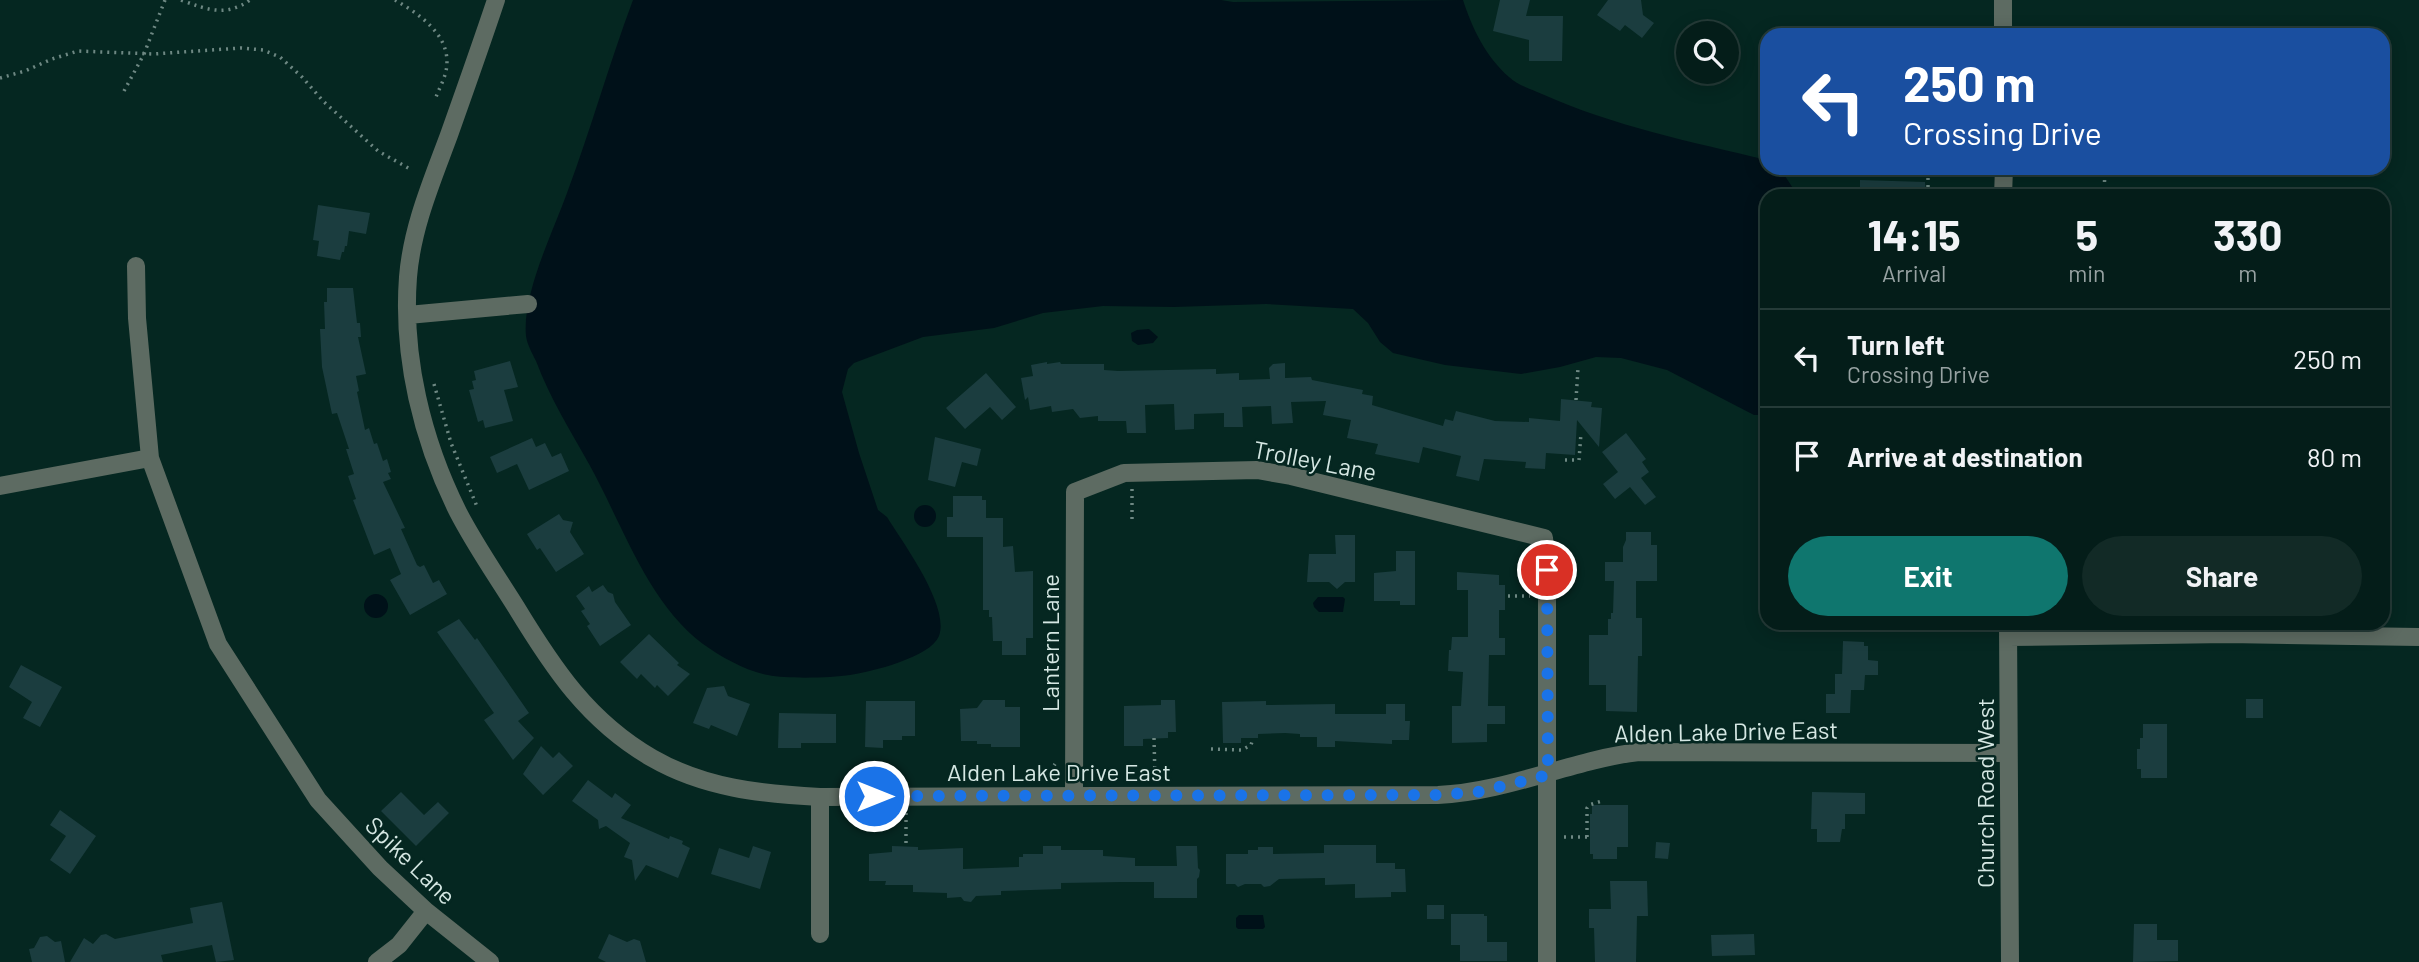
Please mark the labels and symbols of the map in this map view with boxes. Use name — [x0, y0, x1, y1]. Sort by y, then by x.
street label: Trolley Lane — [1251, 434, 1379, 486]
pin — [1517, 540, 1577, 600]
street label: Lantern Lane — [1035, 574, 1064, 712]
street label: Church Road West — [1970, 698, 1999, 888]
street label: Alden Lake Drive East — [1614, 715, 1838, 747]
street label: Alden Lake Drive East — [947, 757, 1171, 786]
position arrow — [837, 759, 911, 833]
street label: Spike Lane — [360, 810, 462, 910]

